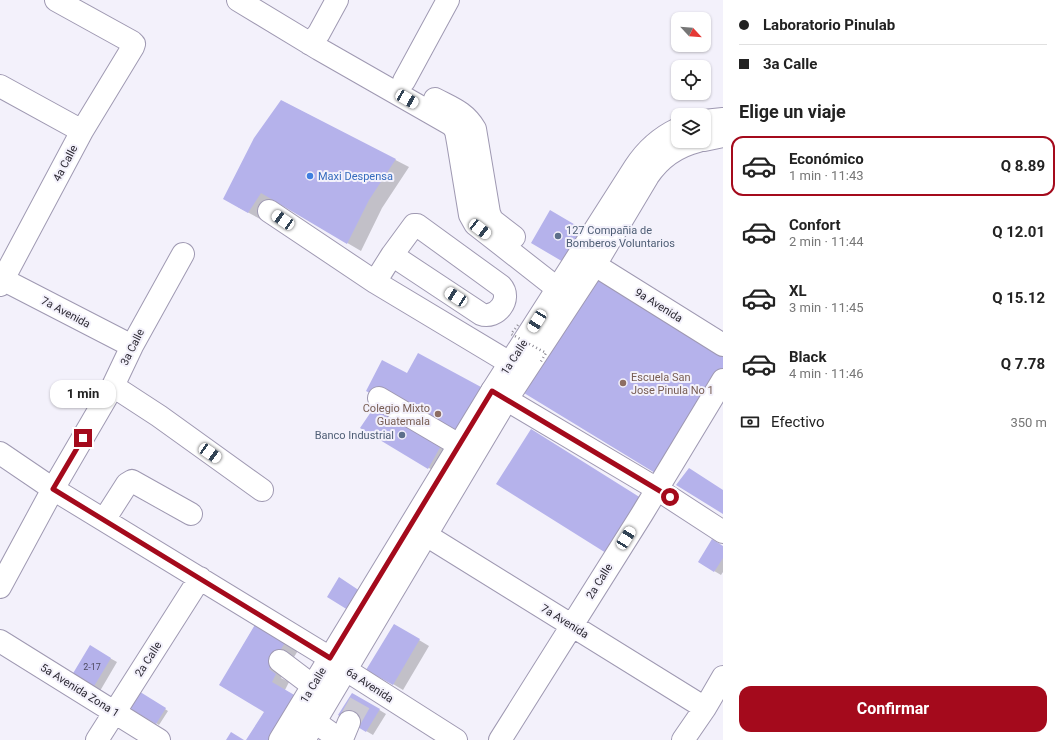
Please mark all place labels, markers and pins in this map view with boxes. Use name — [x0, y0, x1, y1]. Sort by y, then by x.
place label: Maxi Despensa — [318, 170, 393, 183]
marker: Maxi Despensa — [305, 171, 315, 181]
place label: 127 Compañia de Bomberos Voluntarios — [566, 224, 675, 250]
marker: 127 Compañia de Bomberos Voluntarios — [553, 231, 563, 241]
place label: Escuela San Jose Pinula No 1 — [631, 371, 714, 397]
marker: Escuela San Jose Pinula No 1 — [618, 378, 628, 388]
place label: Colegio Mixto Guatemala — [363, 402, 430, 428]
marker: Colegio Mixto Guatemala — [433, 409, 443, 419]
place label: Banco Industrial — [315, 429, 394, 442]
marker: Banco Industrial — [397, 430, 407, 440]

